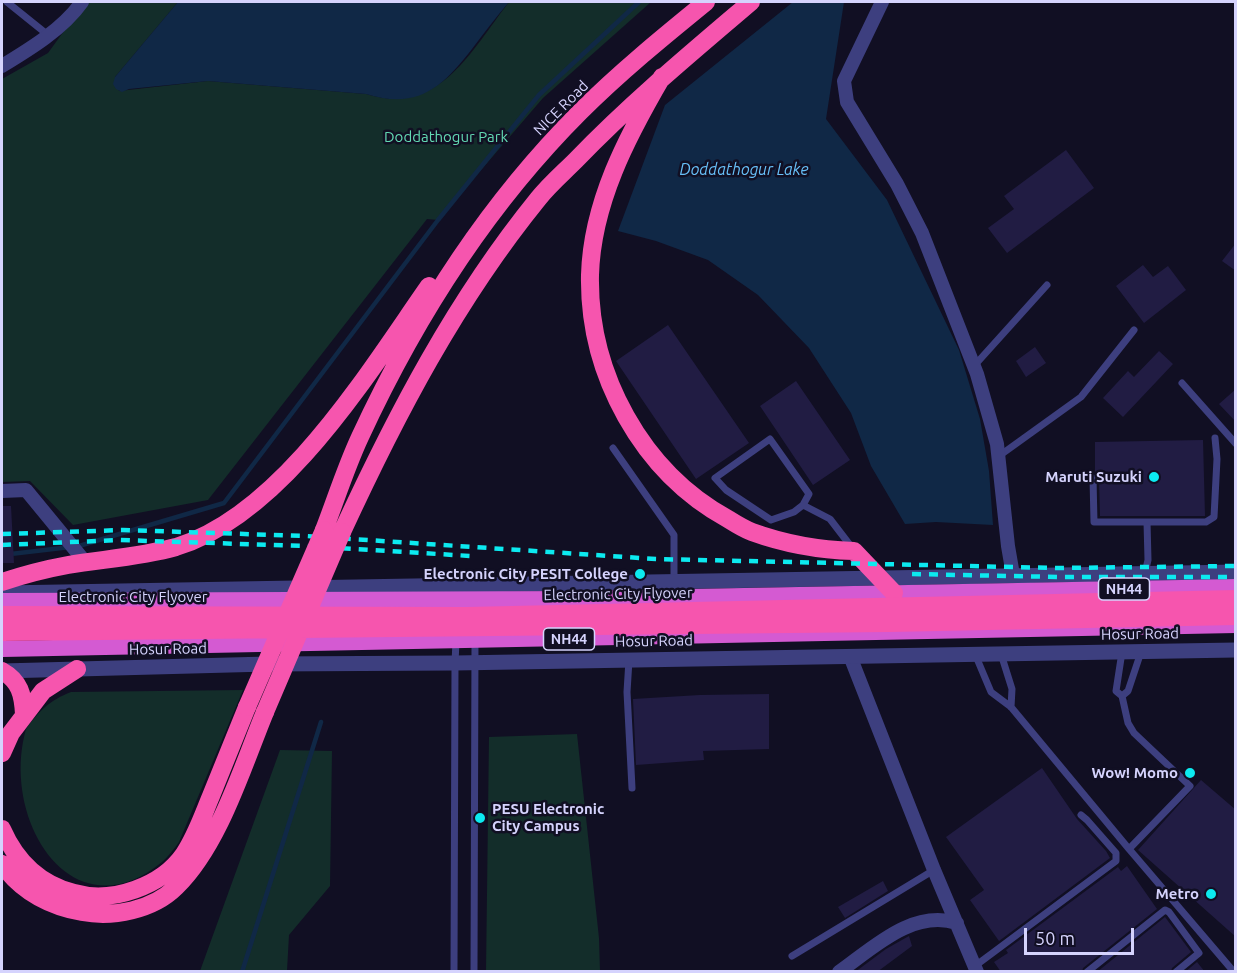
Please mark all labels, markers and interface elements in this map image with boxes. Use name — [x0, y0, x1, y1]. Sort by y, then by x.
street label: NICE Road — [530, 77, 592, 139]
park label: Doddathogur Park — [384, 128, 508, 146]
water label: Doddathogur Lake — [679, 160, 809, 180]
place label: Maruti Suzuki — [1045, 468, 1142, 486]
marker: Maruti Suzuki — [1147, 470, 1161, 484]
place label: Electronic City PESIT College — [424, 565, 628, 583]
marker: Electronic City PESIT College — [633, 567, 647, 581]
road number: NH44 — [1098, 578, 1150, 600]
street label: Electronic City Flyover — [543, 584, 693, 604]
street label: Electronic City Flyover — [59, 588, 207, 606]
street label: Hosur Road — [1101, 624, 1179, 644]
road number: NH44 — [544, 628, 594, 650]
street label: Hosur Road — [615, 631, 693, 651]
street label: Hosur Road — [129, 639, 207, 659]
place label: Wow! Momo — [1092, 764, 1178, 782]
marker: Wow! Momo — [1183, 766, 1197, 780]
place label: PESU Electronic City Campus — [492, 800, 604, 835]
marker: PESU Electronic City Campus — [473, 811, 487, 825]
place label: Metro — [1155, 885, 1199, 903]
marker: Metro — [1204, 887, 1218, 901]
scale bar — [1027, 916, 1136, 954]
text: 50 m — [1035, 928, 1075, 948]

